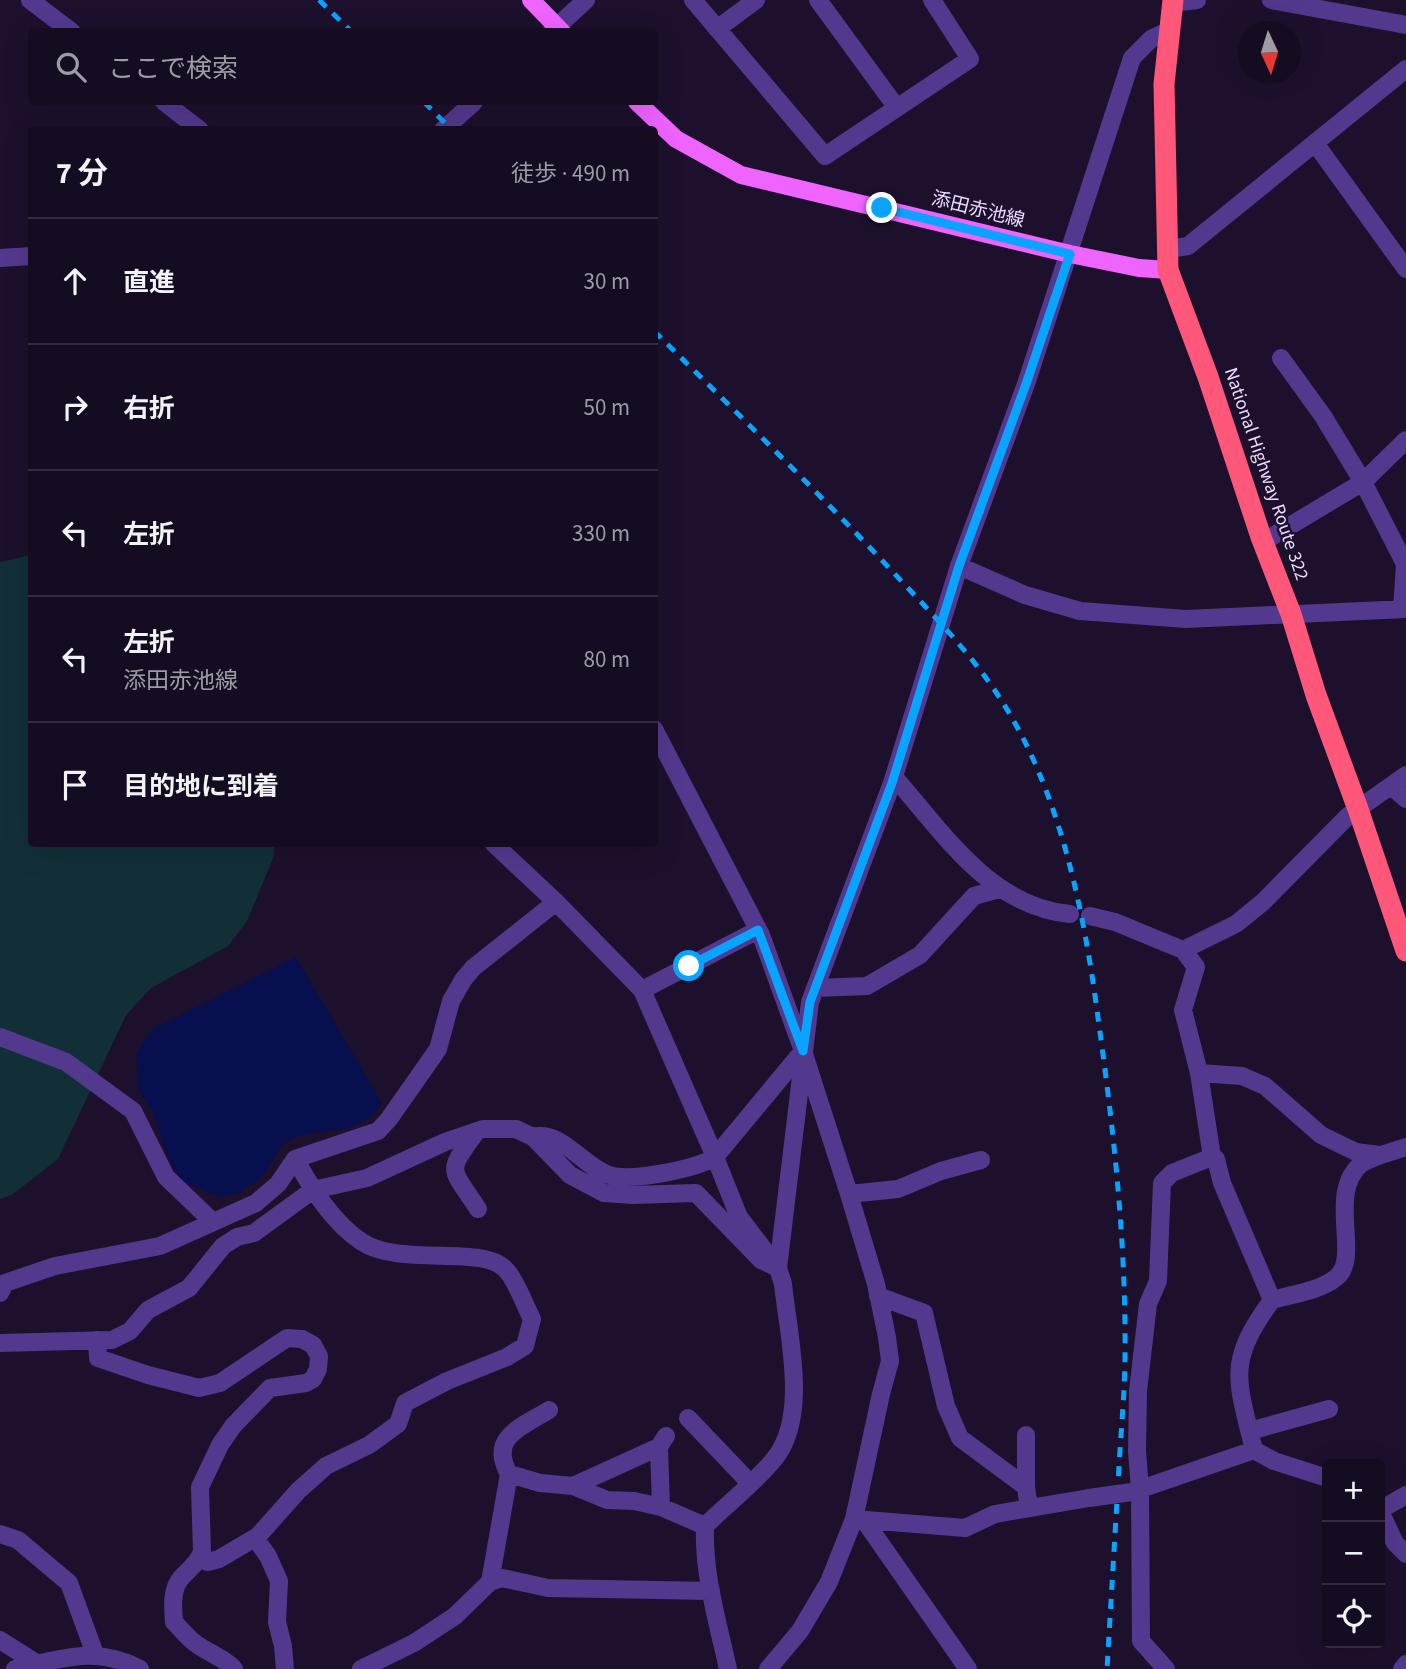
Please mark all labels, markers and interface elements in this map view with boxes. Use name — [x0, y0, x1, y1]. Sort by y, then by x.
north arrow — [1238, 21, 1301, 84]
search box — [28, 28, 658, 105]
icon: search — [52, 48, 90, 86]
text: ここで検索 — [108, 50, 238, 87]
text: 7 分 — [56, 152, 108, 195]
text: 徒歩 · 490 m — [511, 157, 630, 190]
street label: 添田赤池線 — [929, 185, 1027, 235]
route end — [866, 192, 897, 223]
icon: ahead — [56, 262, 94, 300]
text: 直進 — [123, 264, 175, 301]
text: 30 m — [583, 265, 630, 298]
street label: National Highway Route 322 — [1217, 364, 1315, 584]
icon: right — [56, 388, 94, 426]
text: 右折 — [123, 390, 175, 427]
text: 50 m — [583, 391, 630, 424]
icon: left — [56, 514, 94, 552]
text: 左折 — [123, 516, 175, 553]
text: 330 m — [572, 517, 630, 550]
text: 左折 — [123, 624, 175, 661]
icon: left — [56, 640, 94, 678]
text: 80 m — [583, 643, 630, 676]
text: 添田赤池線 — [123, 664, 238, 697]
icon: arrive — [56, 766, 94, 804]
text: 目的地に到着 — [123, 768, 279, 805]
route start — [673, 950, 704, 981]
map controls — [1322, 1459, 1385, 1648]
button: + — [1322, 1459, 1385, 1522]
button: − — [1322, 1522, 1385, 1585]
button: locate — [1322, 1585, 1385, 1648]

